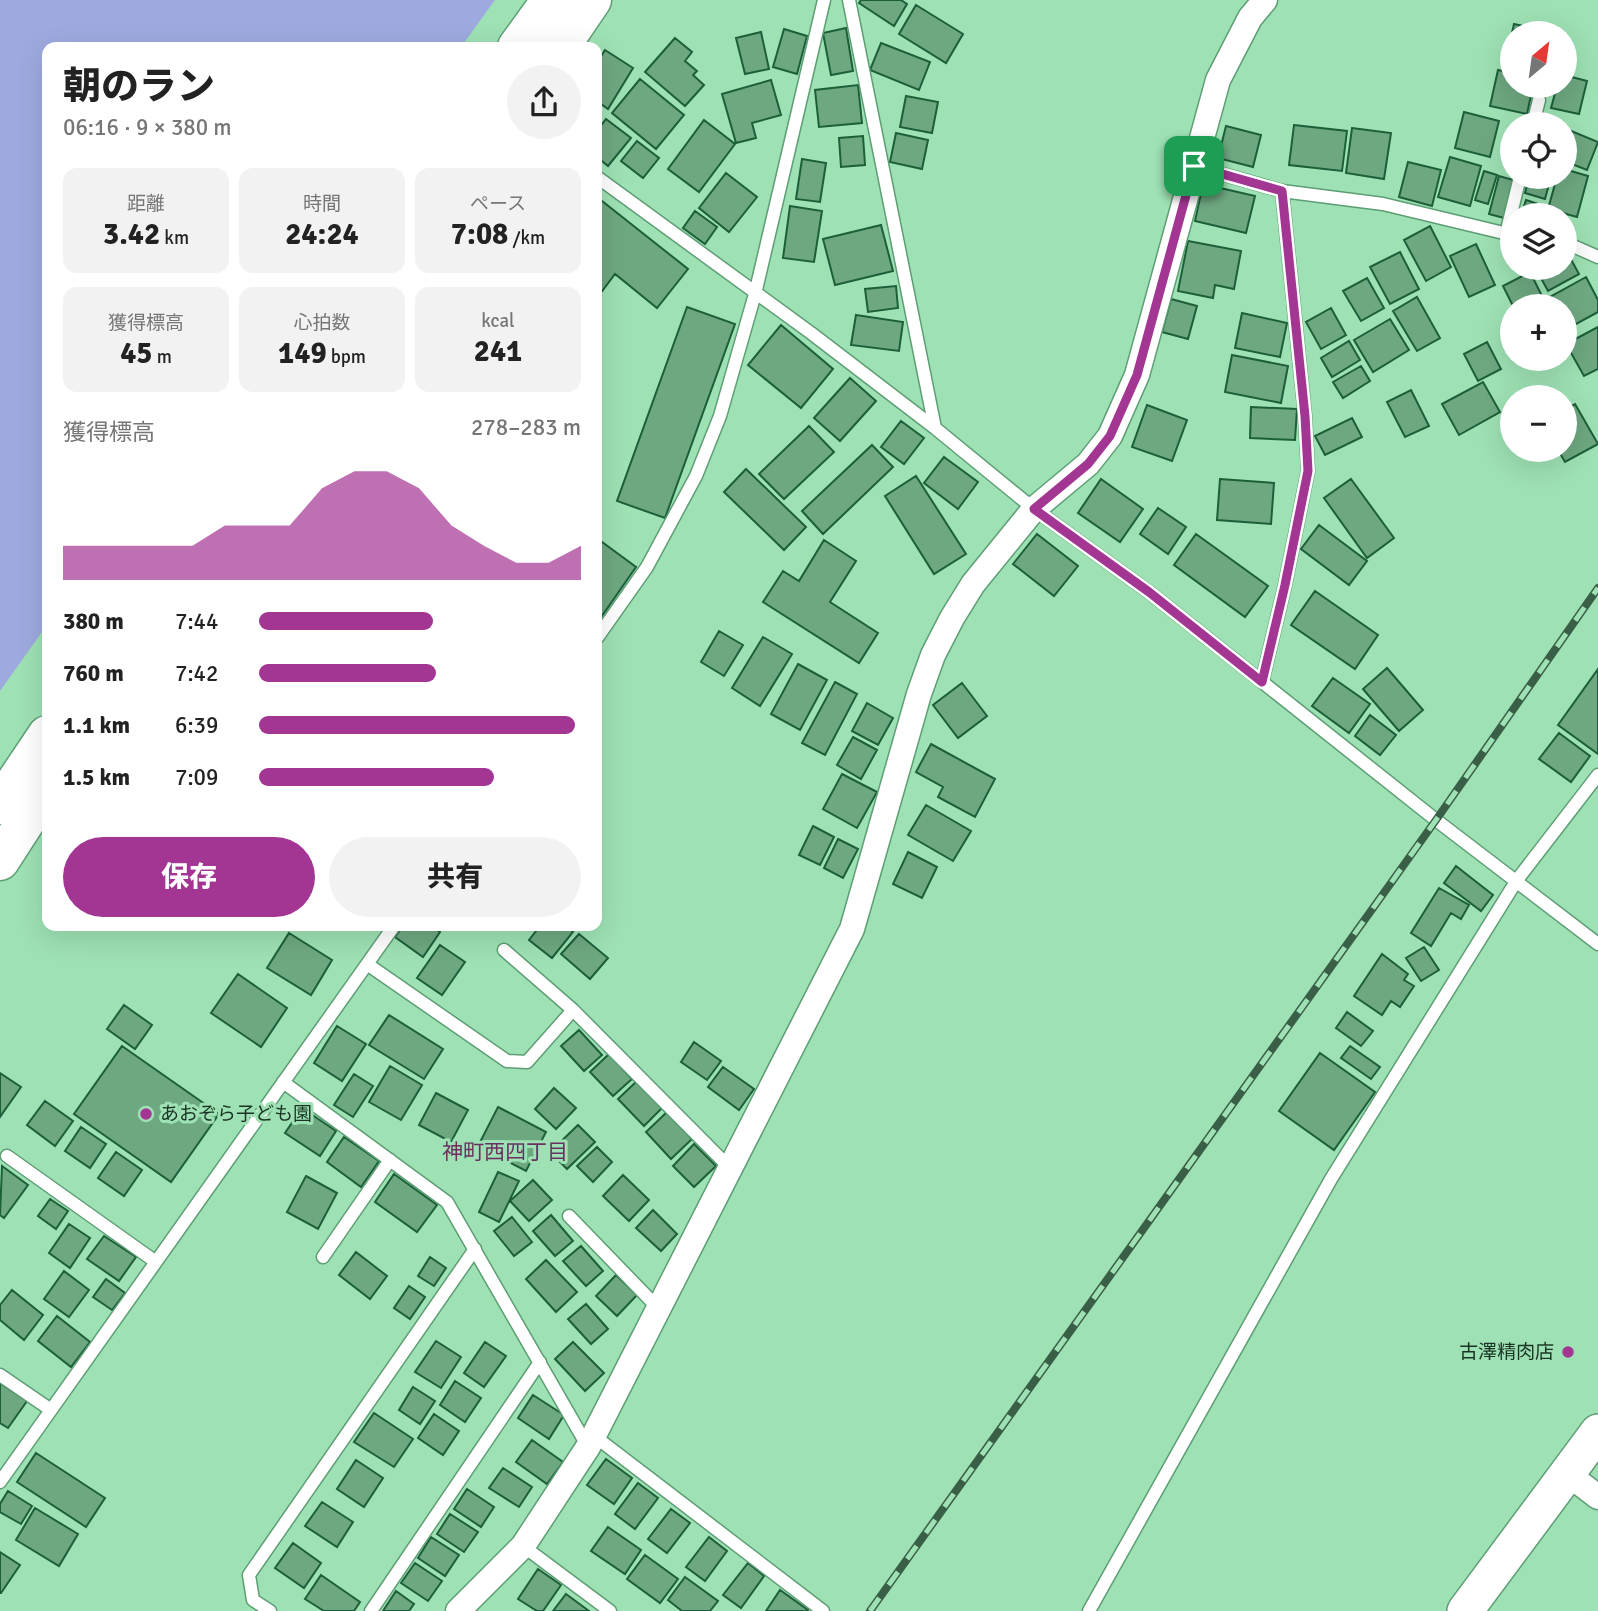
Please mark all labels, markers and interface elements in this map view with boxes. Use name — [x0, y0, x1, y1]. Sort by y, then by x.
north arrow — [1500, 21, 1577, 98]
map controls — [1500, 21, 1577, 462]
text: 朝のラン — [63, 63, 215, 110]
button: share — [507, 65, 581, 139]
button: locate — [1500, 112, 1577, 189]
text: 06:16 · 9 × 380 m — [63, 113, 232, 142]
pin — [1164, 136, 1224, 196]
icon: arrive — [1175, 147, 1213, 185]
text: 距離 — [127, 192, 165, 216]
text: 時間 — [303, 192, 341, 216]
text: ペース — [470, 192, 526, 216]
button: layers — [1500, 203, 1577, 280]
text: 3.42 — [103, 216, 160, 253]
text: 24:24 — [285, 216, 359, 253]
text: 7:08 — [451, 216, 508, 253]
text: km — [160, 226, 189, 250]
text: /km — [508, 226, 545, 250]
button: + — [1500, 294, 1577, 371]
text: kcal — [481, 309, 515, 333]
text: 獲得標高 — [108, 311, 184, 335]
text: 心拍数 — [293, 311, 351, 335]
text: 241 — [474, 333, 522, 370]
text: 45 — [120, 335, 153, 372]
text: 149 — [278, 335, 327, 372]
text: m — [153, 345, 172, 369]
text: bpm — [327, 345, 366, 369]
button: − — [1500, 385, 1577, 462]
text: 278–283 m — [471, 413, 581, 442]
text: 獲得標高 — [63, 418, 155, 447]
text: 380 m — [63, 607, 124, 636]
text: 7:44 — [175, 607, 218, 636]
text: 760 m — [63, 659, 124, 688]
text: 7:42 — [175, 659, 218, 688]
text: 1.1 km — [63, 711, 130, 740]
text: 6:39 — [175, 711, 218, 740]
text: 1.5 km — [63, 763, 130, 792]
text: 7:09 — [175, 763, 218, 792]
button: 保存 — [63, 837, 315, 917]
button: 共有 — [329, 837, 581, 917]
place label: あおぞら子ども園 — [160, 1102, 312, 1126]
marker: あおぞら子ども園 — [138, 1106, 154, 1122]
district label: 神町西四丁目 — [442, 1139, 568, 1165]
place label: 古澤精肉店 — [1459, 1340, 1554, 1364]
marker: 古澤精肉店 — [1560, 1344, 1576, 1360]

